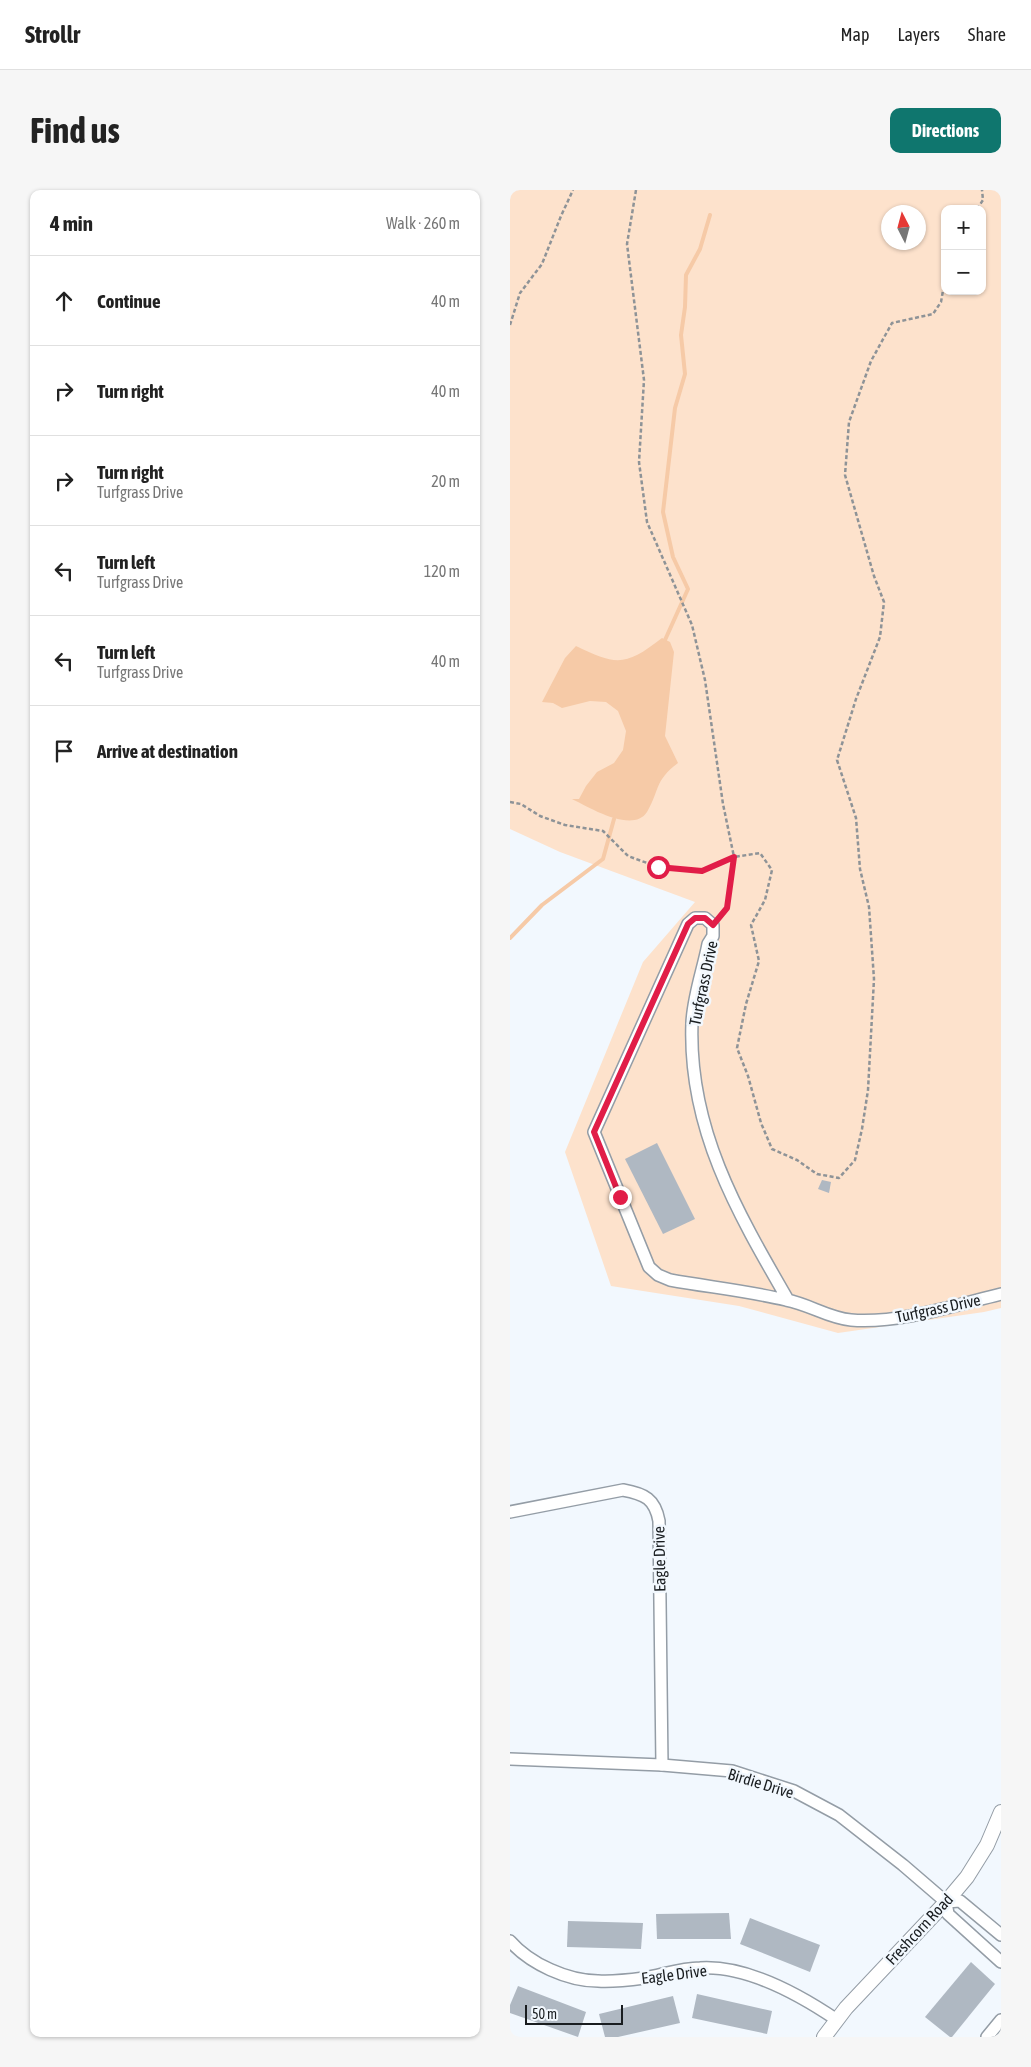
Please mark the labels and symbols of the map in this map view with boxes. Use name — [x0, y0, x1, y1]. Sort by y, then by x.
north arrow — [881, 205, 926, 250]
route start — [647, 856, 670, 879]
street label: Turfgrass Drive — [685, 939, 722, 1027]
route end — [609, 1186, 632, 1209]
street label: Turfgrass Drive — [894, 1290, 982, 1327]
street label: Eagle Drive — [649, 1526, 670, 1592]
street label: Birdie Drive — [726, 1764, 796, 1802]
street label: Freshcorn Road — [882, 1890, 956, 1968]
street label: Eagle Drive — [640, 1961, 708, 1988]
scale bar — [525, 2002, 622, 2025]

